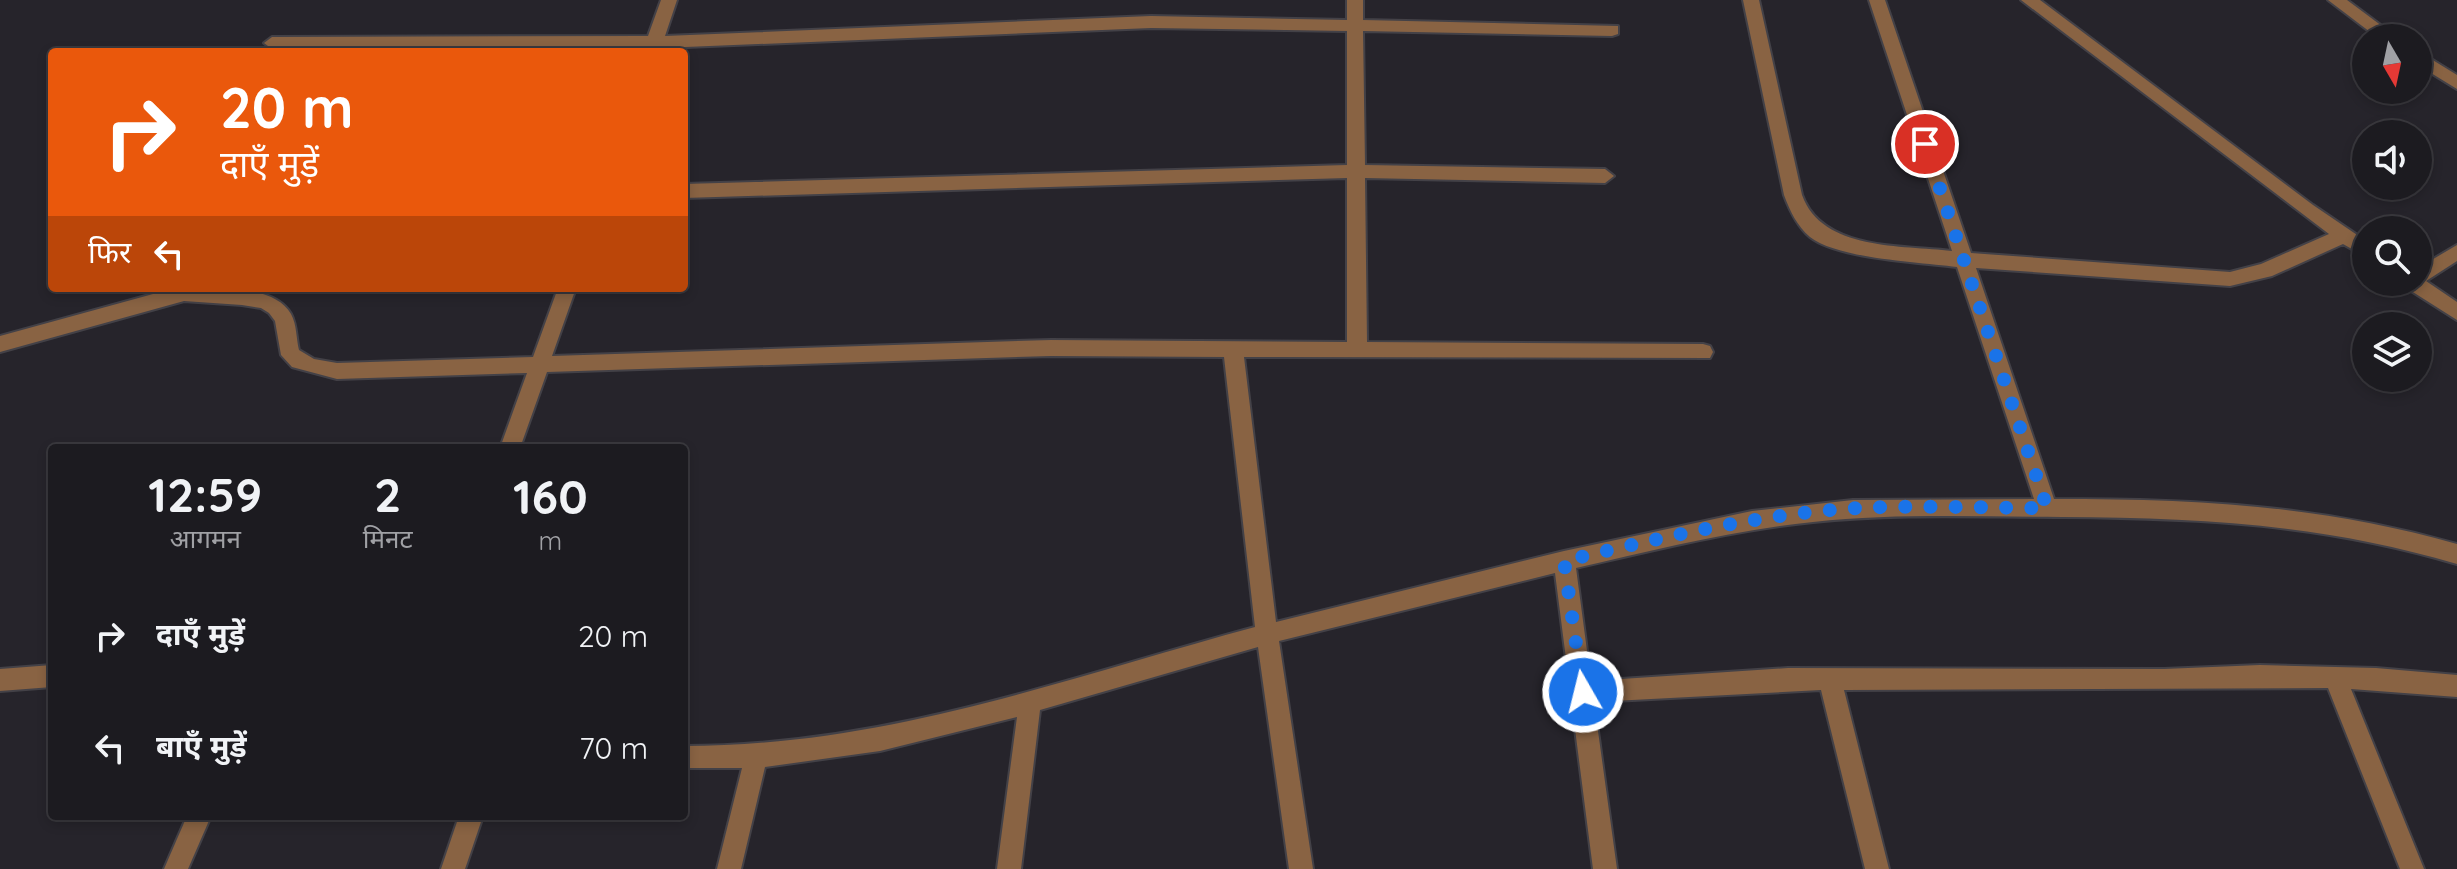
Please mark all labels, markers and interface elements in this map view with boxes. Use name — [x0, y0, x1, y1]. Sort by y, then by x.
north arrow — [2352, 24, 2432, 104]
map controls — [2352, 24, 2432, 392]
text: 20 m — [220, 72, 354, 142]
icon: right — [88, 80, 192, 184]
pin — [1891, 110, 1959, 178]
button: sound — [2352, 120, 2432, 200]
icon: arrive — [1903, 122, 1947, 166]
text: दाएँ मुड़ें — [220, 141, 319, 186]
button: search — [2352, 216, 2432, 296]
icon: left — [147, 232, 191, 276]
text: फिर — [88, 233, 131, 271]
button: layers — [2352, 312, 2432, 392]
text: 12:59 — [148, 464, 262, 524]
text: 2 — [374, 464, 401, 524]
text: 160 — [513, 466, 588, 526]
text: आगमन — [170, 522, 241, 555]
text: मिनट — [363, 522, 413, 555]
text: m — [538, 524, 562, 557]
icon: right — [88, 614, 132, 658]
text: दाएँ मुड़ें — [156, 615, 245, 653]
text: 20 m — [578, 617, 648, 655]
position arrow — [1541, 650, 1625, 734]
icon: left — [88, 726, 132, 770]
text: बाएँ मुड़ें — [156, 727, 247, 765]
text: 70 m — [579, 729, 648, 767]

